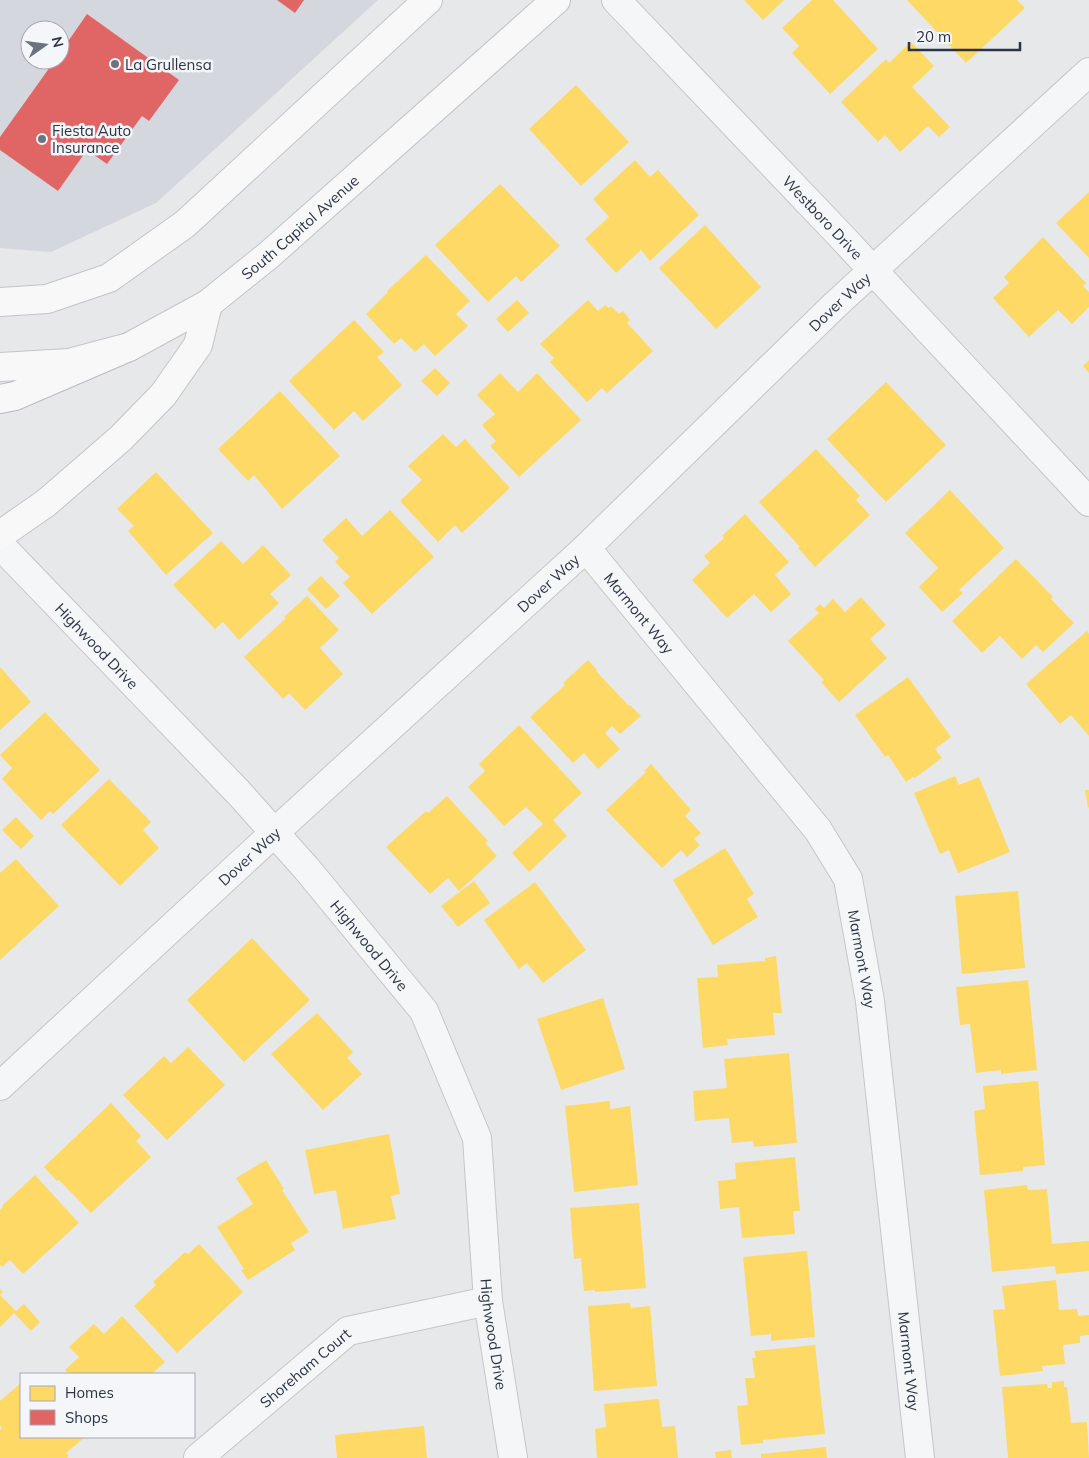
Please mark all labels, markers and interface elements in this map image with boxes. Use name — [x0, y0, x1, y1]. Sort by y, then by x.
north arrow — [20, 20, 70, 70]
scale bar — [909, 20, 1020, 52]
text: 20 m — [916, 27, 951, 46]
text: N — [48, 35, 68, 49]
place label: La Grullensa — [125, 55, 212, 74]
marker: La Grullensa — [109, 58, 121, 70]
place label: Fiesta Auto Insurance — [52, 121, 131, 157]
marker: Fiesta Auto Insurance — [36, 133, 48, 145]
street label: South Capitol Avenue — [237, 170, 362, 283]
street label: Westboro Drive — [779, 171, 867, 263]
street label: Dover Way — [804, 268, 874, 335]
street label: Dover Way — [513, 549, 583, 616]
street label: Marmont Way — [600, 568, 678, 657]
street label: Highwood Drive — [51, 599, 143, 693]
street label: Dover Way — [214, 823, 284, 889]
street label: Highwood Drive — [327, 896, 413, 994]
street label: Marmont Way — [844, 908, 880, 1009]
street label: Highwood Drive — [477, 1278, 511, 1391]
street label: Marmont Way — [895, 1311, 924, 1412]
street label: Shoreham Court — [255, 1324, 354, 1411]
legend — [20, 1373, 195, 1438]
text: Homes — [65, 1383, 114, 1402]
text: Shops — [65, 1408, 108, 1427]

